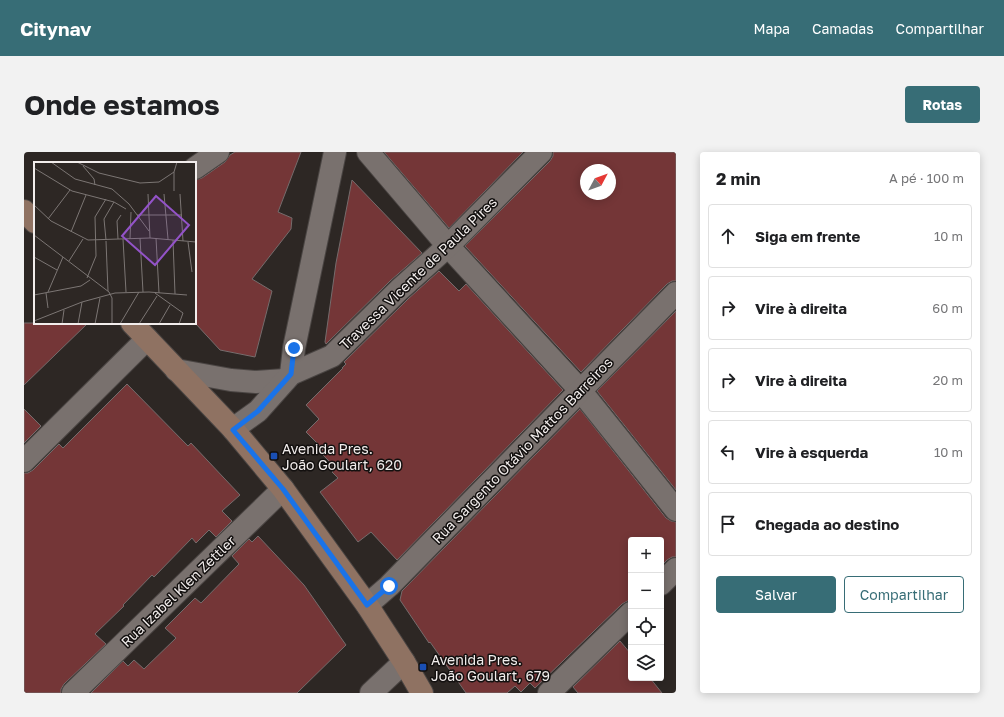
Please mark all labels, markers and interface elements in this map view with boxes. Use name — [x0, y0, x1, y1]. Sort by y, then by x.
text: Citynav — [20, 17, 92, 40]
text: Mapa — [753, 20, 790, 37]
text: Camadas — [812, 20, 874, 37]
text: Compartilhar — [896, 20, 984, 37]
button: Rotas — [905, 86, 980, 123]
text: Onde estamos — [24, 88, 220, 121]
inset map — [34, 162, 196, 324]
north arrow — [580, 164, 616, 200]
text: 2 min — [716, 168, 760, 189]
text: A pé · 100 m — [889, 170, 964, 186]
street label: Travessa Vicente de Paula Pires — [336, 193, 500, 353]
icon: ahead — [717, 225, 739, 247]
text: Siga em frente — [755, 227, 860, 245]
text: 10 m — [934, 228, 963, 244]
icon: right — [717, 297, 739, 319]
text: Vire à direita — [755, 299, 847, 317]
text: 60 m — [932, 300, 963, 316]
route end — [285, 339, 303, 357]
street label: Rua Sargento Otávio Mattos Barreiros — [428, 353, 616, 547]
icon: right — [717, 369, 739, 391]
text: Vire à direita — [755, 371, 847, 389]
text: 20 m — [933, 372, 963, 388]
place label: Avenida Pres. João Goulart, 620 — [282, 440, 402, 473]
icon: left — [717, 441, 739, 463]
text: Vire à esquerda — [755, 443, 868, 461]
text: 10 m — [934, 444, 963, 460]
marker: Avenida Pres. João Goulart, 620 — [269, 451, 279, 461]
icon: arrive — [717, 513, 739, 535]
text: Chegada ao destino — [755, 515, 899, 533]
street label: Rua Izabel Klen Zettler — [117, 532, 239, 650]
map controls — [628, 537, 664, 681]
button: + — [628, 537, 664, 573]
button: − — [628, 573, 664, 609]
button: Salvar — [716, 576, 836, 613]
button: Compartilhar — [844, 576, 964, 613]
route start — [380, 577, 398, 595]
button: locate — [628, 609, 664, 645]
button: layers — [628, 645, 664, 681]
place label: Avenida Pres. João Goulart, 679 — [431, 651, 550, 684]
marker: Avenida Pres. João Goulart, 679 — [418, 662, 428, 672]

